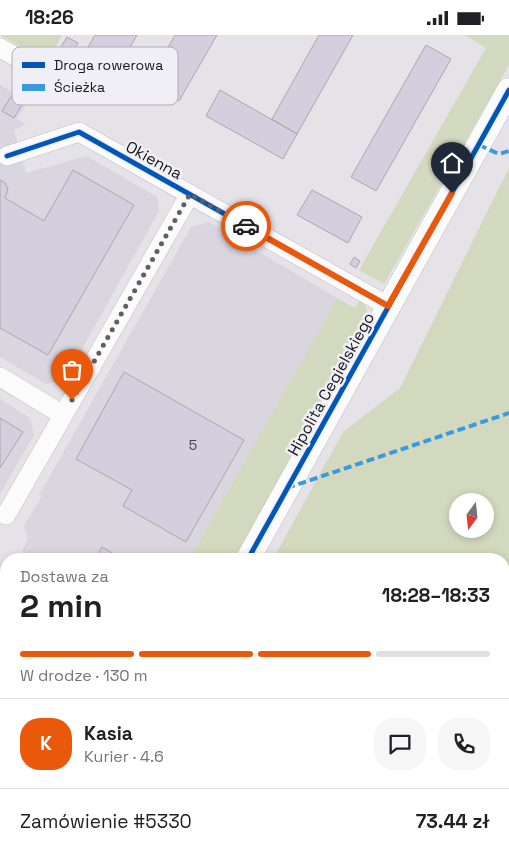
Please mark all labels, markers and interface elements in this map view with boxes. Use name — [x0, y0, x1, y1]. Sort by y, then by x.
text: 18:26 — [25, 5, 74, 30]
legend — [12, 47, 178, 105]
text: Droga rowerowa — [54, 56, 163, 74]
text: Ścieżka — [54, 78, 105, 96]
street label: Okienna — [122, 136, 186, 184]
pin — [431, 142, 473, 193]
icon: home — [438, 149, 466, 177]
courier — [221, 201, 271, 251]
icon: car — [232, 212, 260, 240]
street label: Hipolita Cegielskiego — [283, 309, 379, 459]
pin — [51, 349, 93, 400]
icon: bag — [58, 356, 86, 384]
house number: 5 — [189, 436, 197, 454]
north arrow — [449, 493, 494, 537]
map controls — [449, 493, 494, 538]
text: Dostawa za — [20, 566, 109, 587]
text: 18:28–18:33 — [382, 583, 490, 608]
text: 2 min — [20, 586, 103, 626]
text: W drodze · 130 m — [20, 665, 147, 686]
button: chat — [374, 718, 426, 770]
button: phone — [438, 718, 490, 770]
text: Kasia — [84, 721, 133, 746]
text: K — [40, 731, 52, 756]
text: Kurier · 4.6 — [84, 746, 164, 767]
text: Zamówienie #5330 — [20, 809, 192, 834]
text: 73.44 zł — [416, 809, 490, 834]

